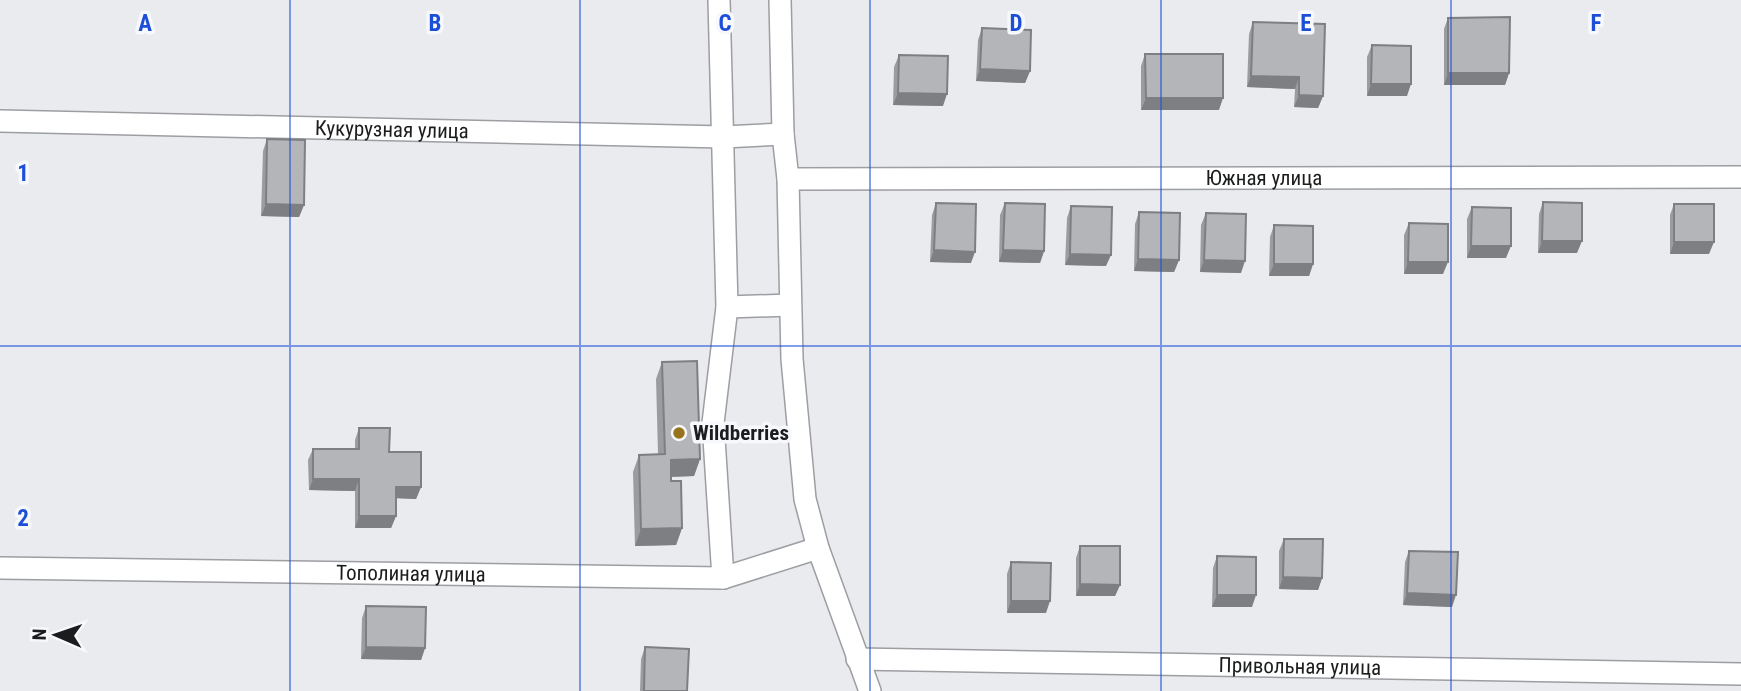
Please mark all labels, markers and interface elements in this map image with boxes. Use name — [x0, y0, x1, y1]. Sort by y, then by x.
text: A — [138, 10, 152, 37]
text: B — [429, 10, 441, 37]
text: C — [718, 10, 732, 37]
text: D — [1010, 10, 1023, 37]
text: E — [1300, 10, 1312, 37]
text: F — [1591, 10, 1602, 37]
street label: Кукурузная улица — [315, 116, 469, 143]
text: 1 — [17, 160, 29, 187]
street label: Южная улица — [1206, 166, 1322, 190]
place label: Wildberries — [693, 421, 789, 445]
marker: Wildberries — [671, 425, 687, 441]
text: 2 — [17, 505, 29, 532]
street label: Тополиная улица — [336, 561, 486, 587]
north arrow — [21, 600, 91, 670]
text: N — [28, 628, 51, 641]
street label: Привольная улица — [1219, 653, 1381, 680]

